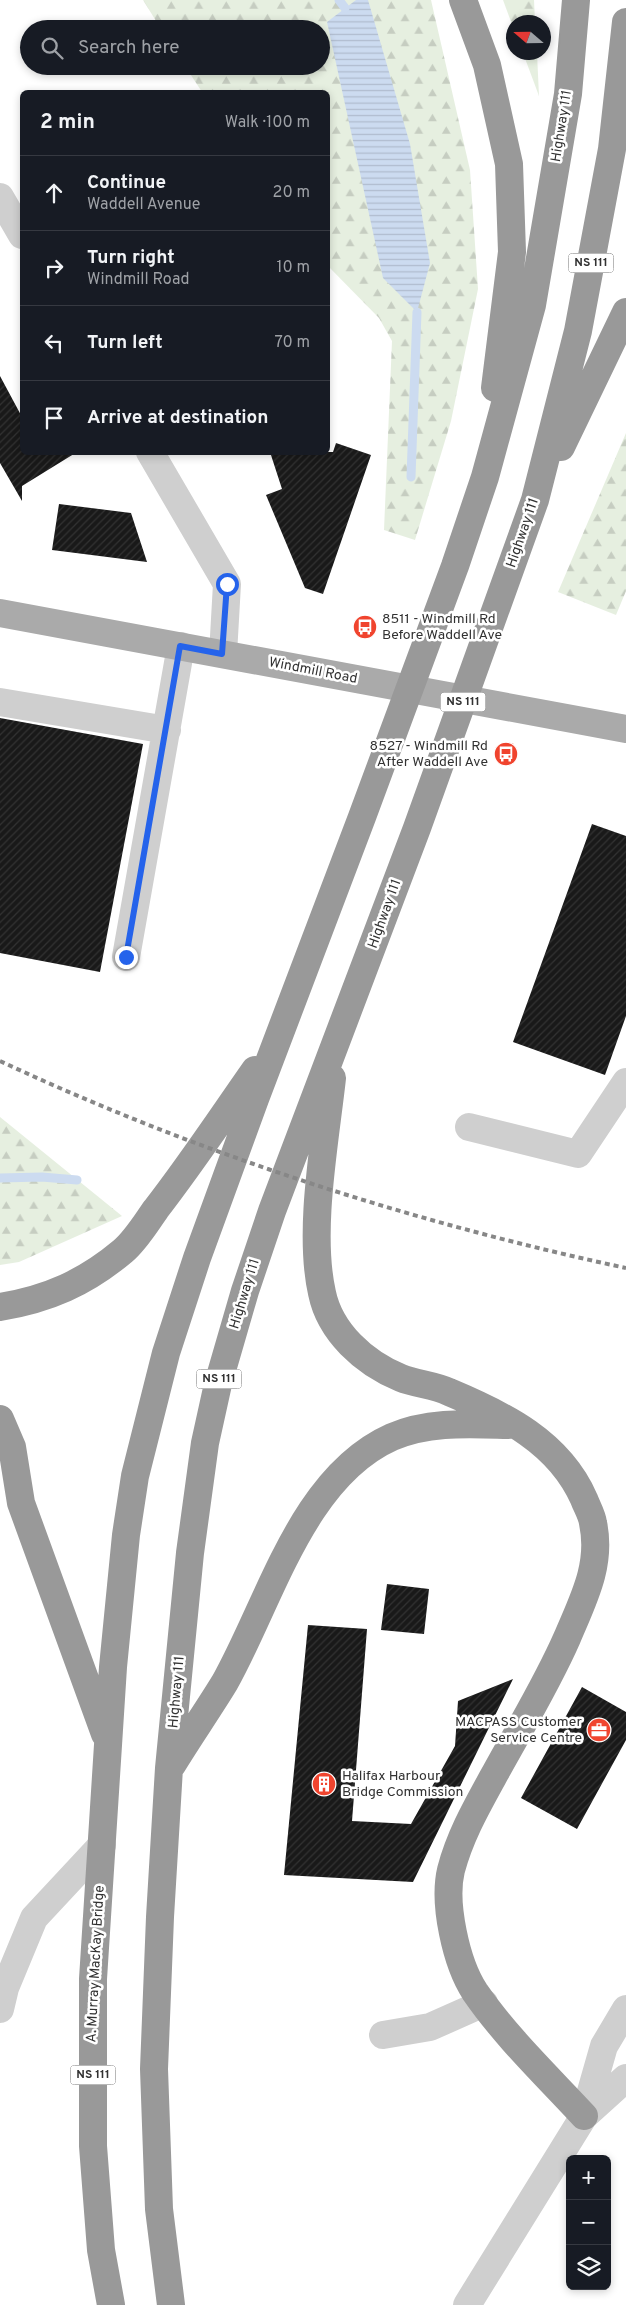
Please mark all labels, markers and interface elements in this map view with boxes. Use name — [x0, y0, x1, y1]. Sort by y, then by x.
north arrow — [506, 15, 551, 60]
search box — [20, 20, 330, 75]
icon: search — [38, 34, 66, 62]
text: Search here — [78, 36, 180, 60]
street label: Highway 111 — [548, 89, 576, 163]
text: 2 min — [40, 109, 95, 136]
text: Walk · 100 m — [225, 113, 310, 133]
text: Continue — [87, 171, 166, 195]
icon: ahead — [40, 179, 68, 207]
text: 20 m — [273, 183, 310, 203]
text: Waddell Avenue — [87, 195, 200, 215]
text: Turn right — [87, 246, 175, 270]
icon: right — [40, 254, 68, 282]
road number: NS 111 — [568, 254, 614, 272]
text: 10 m — [276, 258, 310, 278]
text: Windmill Road — [87, 270, 190, 290]
icon: left — [40, 329, 68, 357]
text: Turn left — [87, 331, 163, 355]
text: 70 m — [275, 333, 310, 353]
icon: arrive — [40, 404, 68, 432]
text: Arrive at destination — [87, 406, 268, 430]
street label: Highway 111 — [503, 496, 543, 570]
route start — [216, 573, 239, 596]
place label: 8511 - Windmill Rd Before Waddell Ave — [382, 611, 502, 644]
bus stop icon: 8511 - Windmill Rd Before Waddell Ave — [352, 614, 378, 640]
street label: Windmill Road — [267, 654, 359, 688]
road number: NS 111 — [440, 692, 486, 712]
place label: 8527 - Windmill Rd After Waddell Ave — [370, 738, 488, 771]
bus stop icon: 8527 - Windmill Rd After Waddell Ave — [493, 741, 519, 767]
street label: Highway 111 — [365, 877, 405, 951]
route end — [115, 946, 138, 969]
street label: Highway 111 — [226, 1257, 264, 1331]
road number: NS 111 — [196, 1370, 242, 1388]
street label: Highway 111 — [165, 1655, 189, 1729]
place label: MACPASS Customer Service Centre — [455, 1714, 583, 1747]
office icon: MACPASS Customer Service Centre — [586, 1717, 612, 1743]
place label: Halifax Harbour Bridge Commission — [342, 1768, 463, 1801]
building icon: Halifax Harbour Bridge Commission — [311, 1771, 337, 1797]
street label: A. Murray MacKay Bridge — [83, 1885, 109, 2043]
road number: NS 111 — [70, 2066, 116, 2084]
map controls — [566, 2155, 611, 2290]
button: + — [566, 2155, 611, 2200]
button: − — [566, 2200, 611, 2245]
button: layers — [566, 2245, 611, 2290]

